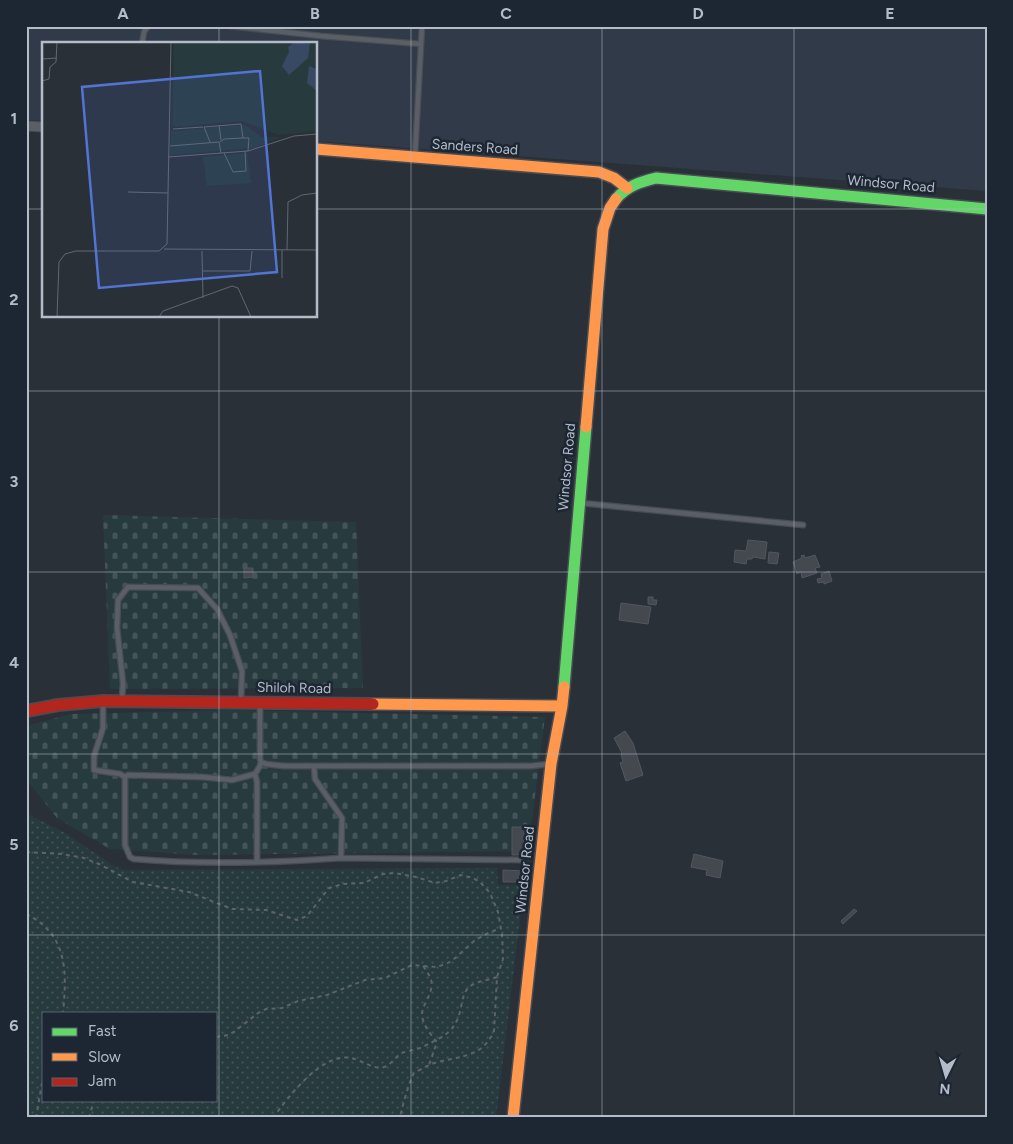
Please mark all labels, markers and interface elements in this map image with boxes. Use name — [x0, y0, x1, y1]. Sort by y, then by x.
text: A — [117, 4, 129, 23]
text: B — [310, 4, 320, 23]
text: C — [500, 4, 512, 23]
text: D — [692, 4, 704, 23]
text: E — [885, 4, 895, 23]
inset map — [42, 42, 318, 318]
text: 1 — [11, 109, 17, 128]
street label: Sanders Road — [431, 136, 519, 158]
street label: Windsor Road — [847, 172, 935, 196]
text: 2 — [9, 290, 19, 309]
street label: Windsor Road — [555, 423, 579, 511]
text: 3 — [10, 472, 19, 491]
text: 4 — [9, 653, 19, 672]
street label: Shiloh Road — [257, 679, 331, 697]
street label: Windsor Road — [512, 825, 538, 915]
text: 5 — [9, 835, 19, 854]
legend — [42, 1012, 218, 1102]
text: 6 — [9, 1016, 19, 1035]
text: Fast — [88, 1022, 117, 1040]
text: Slow — [88, 1048, 121, 1066]
north arrow — [920, 1052, 970, 1102]
text: Jam — [88, 1072, 116, 1090]
text: N — [939, 1080, 951, 1097]

